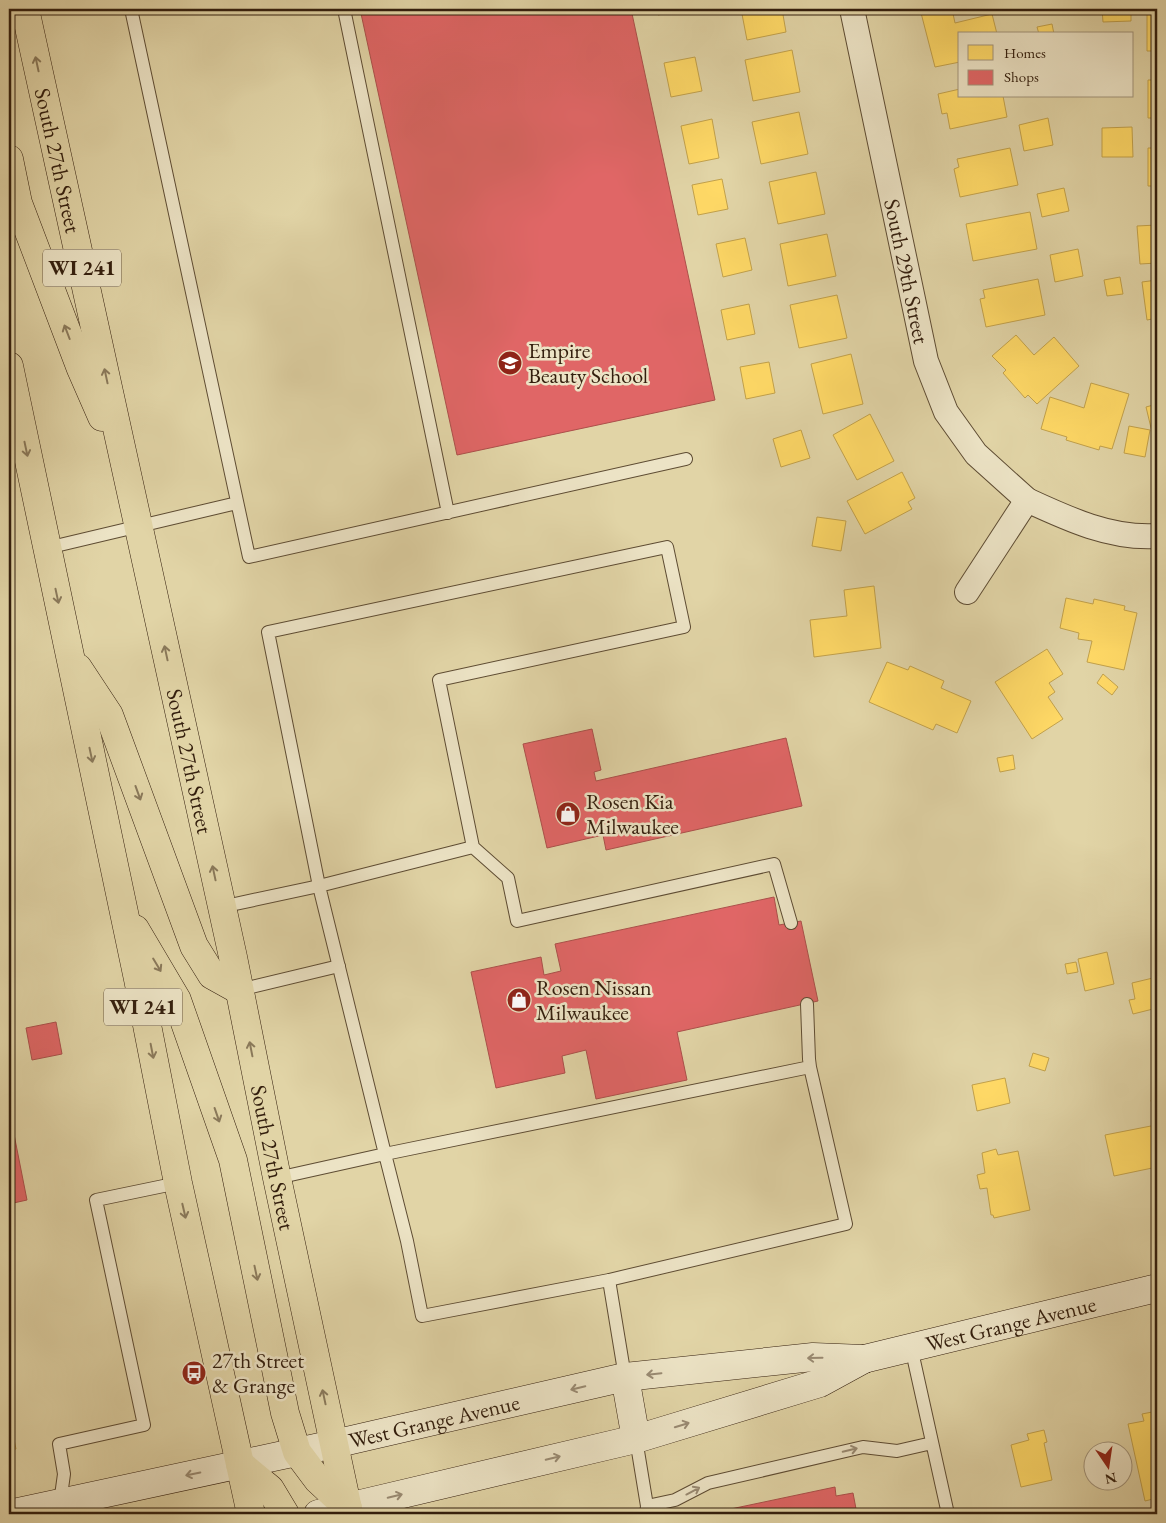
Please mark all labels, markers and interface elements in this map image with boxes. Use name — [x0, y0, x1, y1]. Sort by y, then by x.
legend — [958, 32, 1134, 98]
text: Homes — [1004, 43, 1046, 62]
one-way arrow — [32, 56, 41, 72]
text: Shops — [1004, 67, 1039, 86]
street label: South 27th Street — [28, 85, 88, 236]
street label: South 29th Street — [877, 196, 936, 347]
road number: WI 241 — [43, 250, 121, 286]
one-way arrow — [62, 325, 71, 340]
place label: Empire Beauty School — [528, 336, 648, 390]
school or university icon: Empire Beauty School — [497, 350, 523, 376]
one-way arrow — [100, 369, 110, 385]
one-way arrow — [22, 440, 31, 456]
one-way arrow — [53, 588, 62, 604]
one-way arrow — [161, 646, 170, 662]
street label: South 27th Street — [160, 686, 220, 836]
one-way arrow — [87, 747, 96, 763]
one-way arrow — [134, 785, 143, 800]
place label: Rosen Kia Milwaukee — [586, 787, 679, 841]
shop icon: Rosen Kia Milwaukee — [555, 801, 581, 827]
one-way arrow — [209, 865, 218, 881]
one-way arrow — [152, 958, 162, 972]
place label: Rosen Nissan Milwaukee — [536, 973, 652, 1027]
shop icon: Rosen Nissan Milwaukee — [506, 987, 532, 1013]
road number: WI 241 — [104, 989, 182, 1026]
one-way arrow — [246, 1041, 255, 1057]
one-way arrow — [148, 1043, 157, 1059]
street label: South 27th Street — [244, 1082, 302, 1233]
one-way arrow — [213, 1107, 222, 1123]
one-way arrow — [180, 1202, 189, 1218]
one-way arrow — [252, 1265, 262, 1281]
street label: West Grange Avenue — [922, 1289, 1099, 1359]
place label: 27th Street & Grange — [212, 1346, 304, 1400]
one-way arrow — [808, 1353, 824, 1363]
bus stop icon: 27th Street & Grange — [181, 1360, 207, 1386]
one-way arrow — [646, 1369, 662, 1379]
one-way arrow — [570, 1384, 586, 1393]
street label: West Grange Avenue — [346, 1388, 523, 1455]
one-way arrow — [318, 1389, 328, 1405]
one-way arrow — [674, 1419, 690, 1429]
north arrow — [1084, 1440, 1134, 1490]
one-way arrow — [841, 1445, 857, 1454]
one-way arrow — [545, 1453, 561, 1462]
text: N — [1103, 1469, 1118, 1489]
one-way arrow — [185, 1470, 201, 1480]
one-way arrow — [685, 1486, 700, 1495]
one-way arrow — [387, 1491, 403, 1500]

